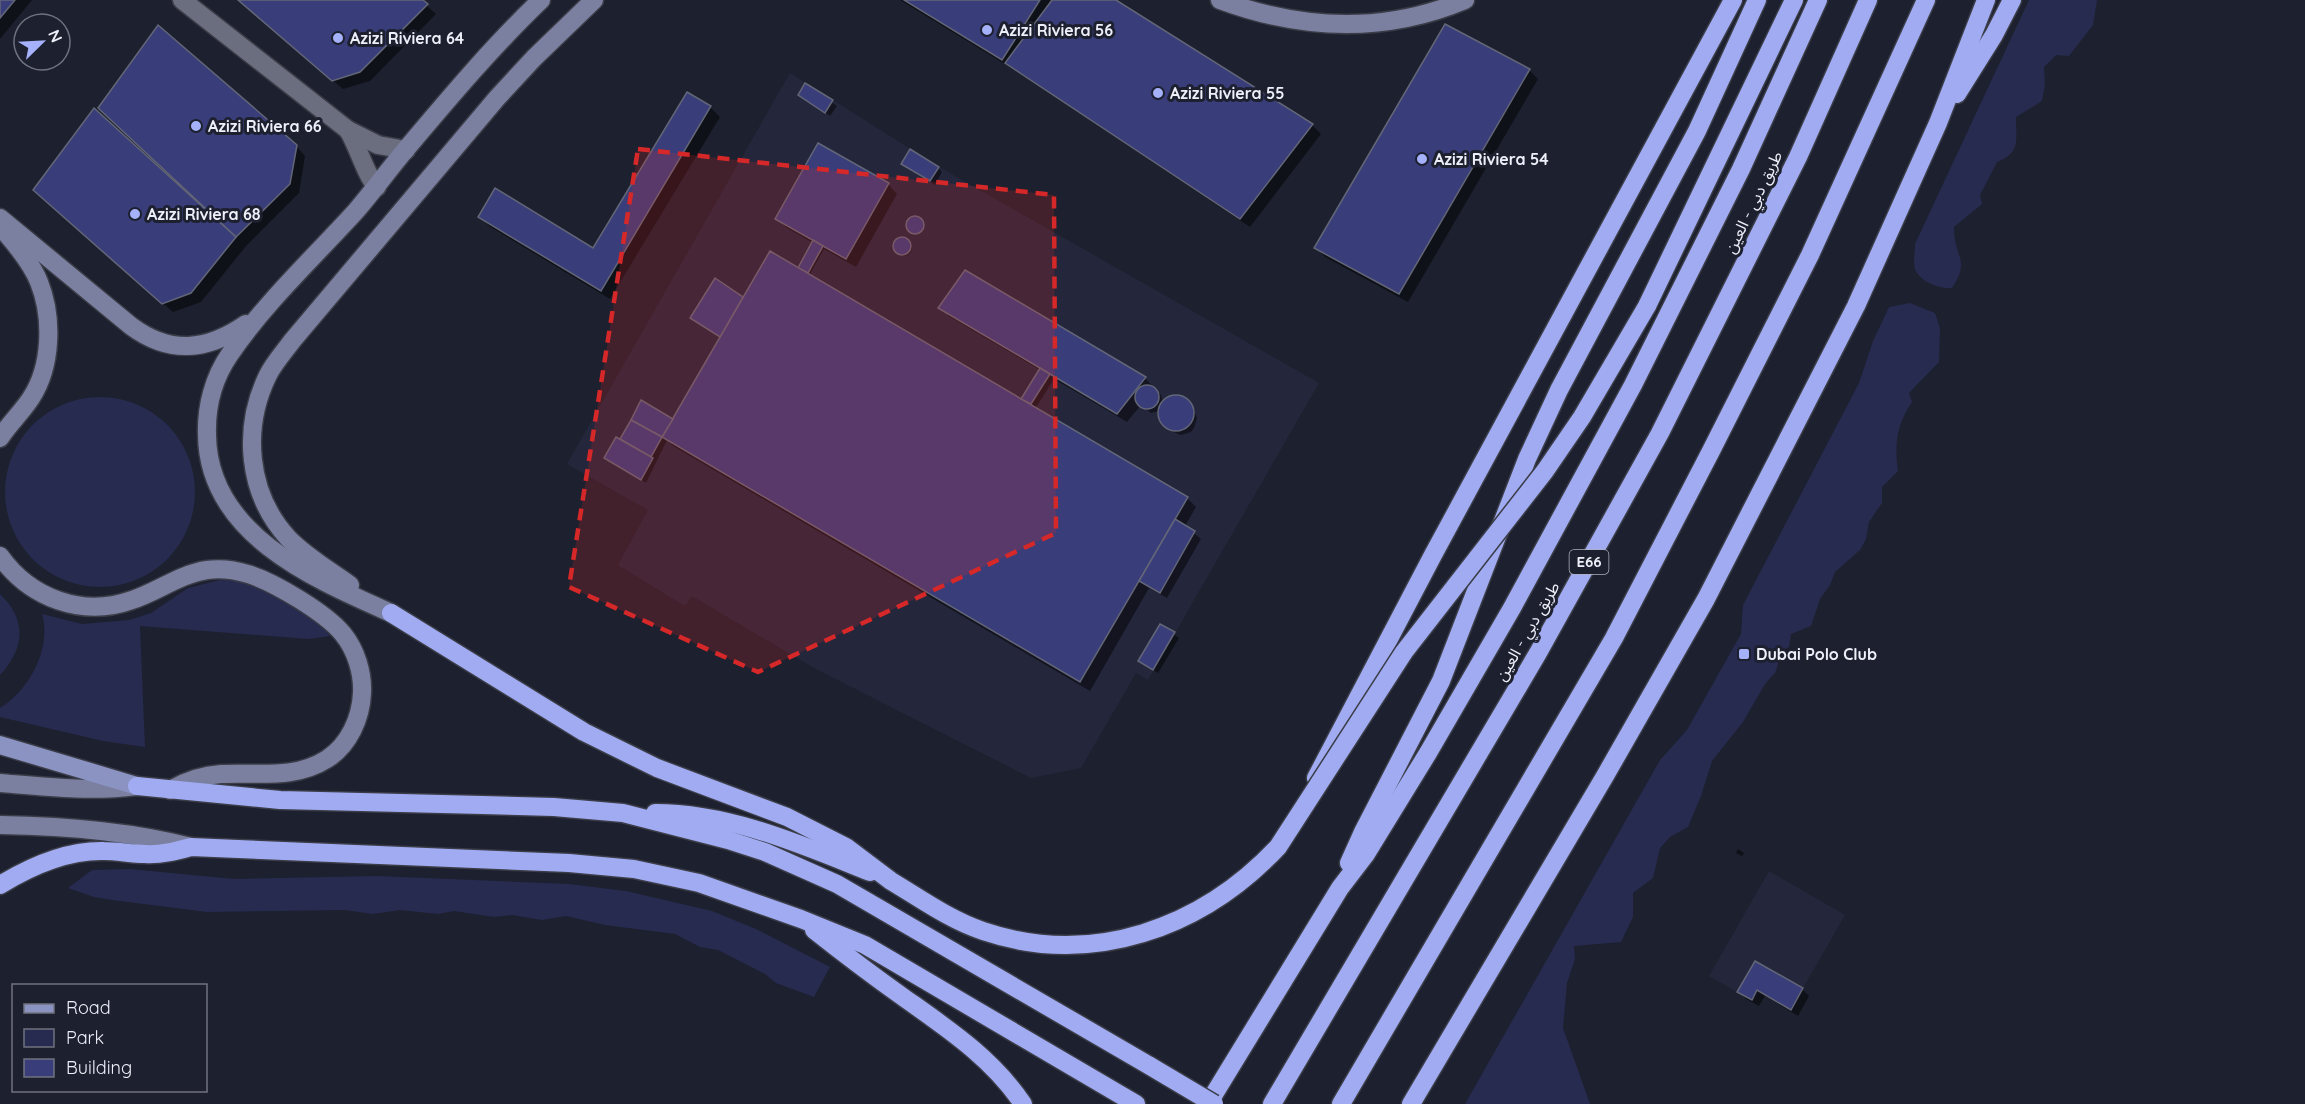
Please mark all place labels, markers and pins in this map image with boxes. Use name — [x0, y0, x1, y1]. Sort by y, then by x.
place label: Azizi Riviera 56 — [999, 20, 1113, 40]
marker: Azizi Riviera 56 — [980, 23, 994, 37]
place label: Azizi Riviera 64 — [350, 28, 465, 48]
marker: Azizi Riviera 64 — [331, 31, 345, 45]
place label: Azizi Riviera 55 — [1170, 83, 1284, 103]
marker: Azizi Riviera 55 — [1151, 86, 1165, 100]
place label: Azizi Riviera 66 — [208, 116, 322, 136]
marker: Azizi Riviera 66 — [189, 119, 203, 133]
place label: Azizi Riviera 54 — [1434, 149, 1549, 169]
marker: Azizi Riviera 54 — [1415, 152, 1429, 166]
place label: Azizi Riviera 68 — [147, 204, 261, 224]
marker: Azizi Riviera 68 — [128, 207, 142, 221]
place label: Dubai Polo Club — [1756, 644, 1877, 664]
marker: Dubai Polo Club — [1737, 647, 1751, 661]

